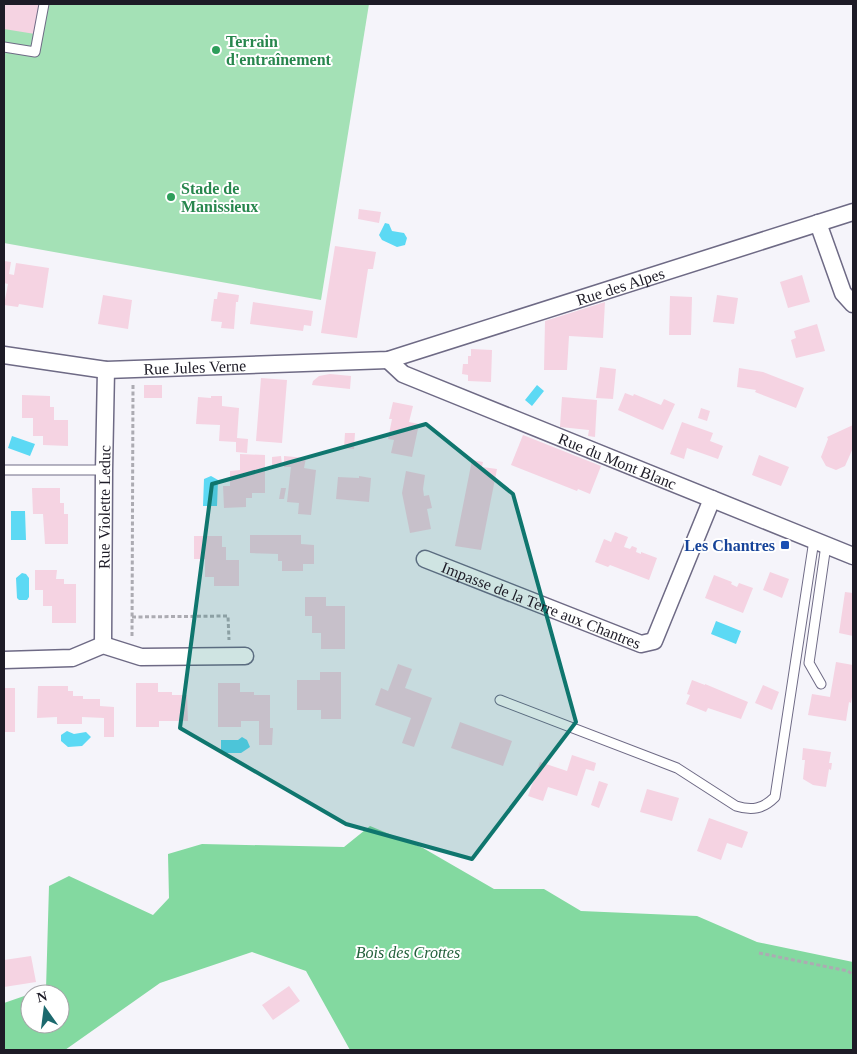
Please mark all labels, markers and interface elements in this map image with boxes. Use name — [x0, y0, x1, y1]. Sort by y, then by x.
place label: Terrain d'entraînement — [226, 33, 332, 68]
marker: Terrain d'entraînement — [210, 44, 222, 56]
place label: Stade de Manissieux — [181, 180, 258, 215]
marker: Stade de Manissieux — [165, 191, 177, 203]
street label: Rue des Alpes — [574, 265, 667, 309]
street label: Rue Jules Verne — [143, 357, 247, 378]
street label: Rue du Mont Blanc — [556, 430, 679, 493]
street label: Rue Violette Leduc — [95, 445, 113, 569]
place label: Les Chantres — [684, 537, 775, 554]
marker: Les Chantres — [779, 539, 791, 551]
street label: Impasse de la Terre aux Chantres — [439, 558, 643, 652]
park label: Bois des Crottes — [356, 944, 460, 961]
north arrow — [20, 984, 70, 1034]
text: N — [35, 988, 49, 1005]

